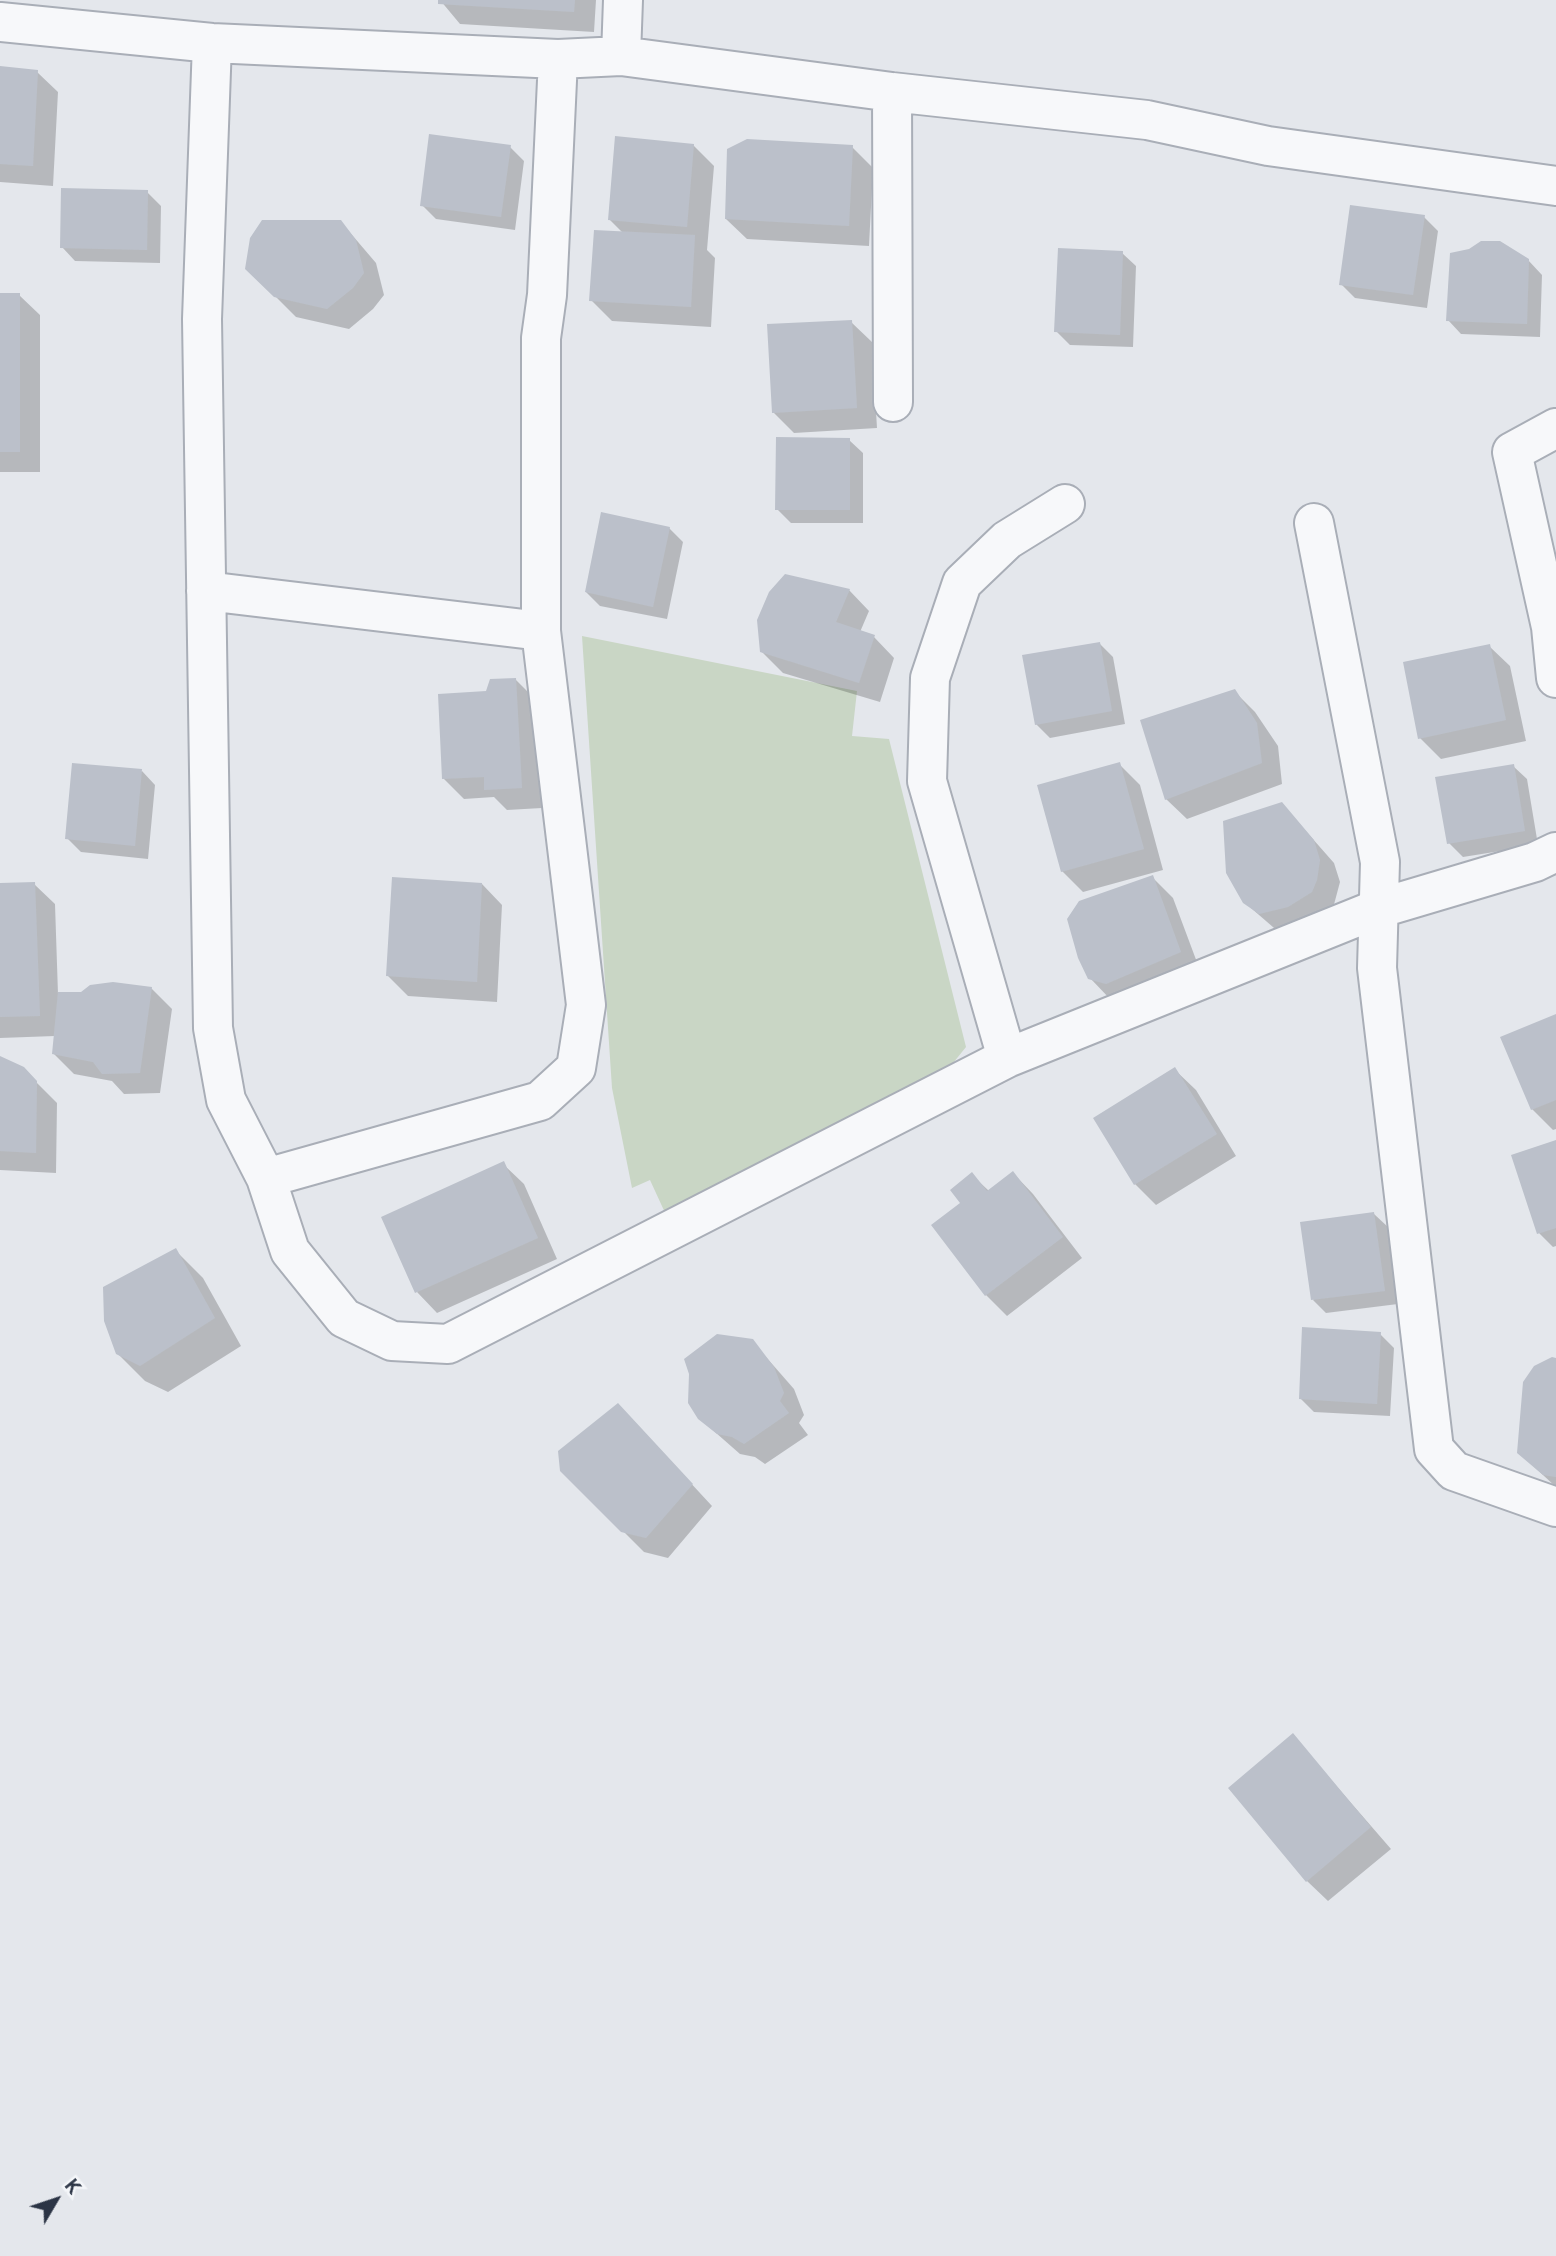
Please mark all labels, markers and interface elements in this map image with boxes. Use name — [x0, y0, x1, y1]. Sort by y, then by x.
north arrow — [21, 2165, 91, 2235]
text: K — [60, 2174, 86, 2199]

